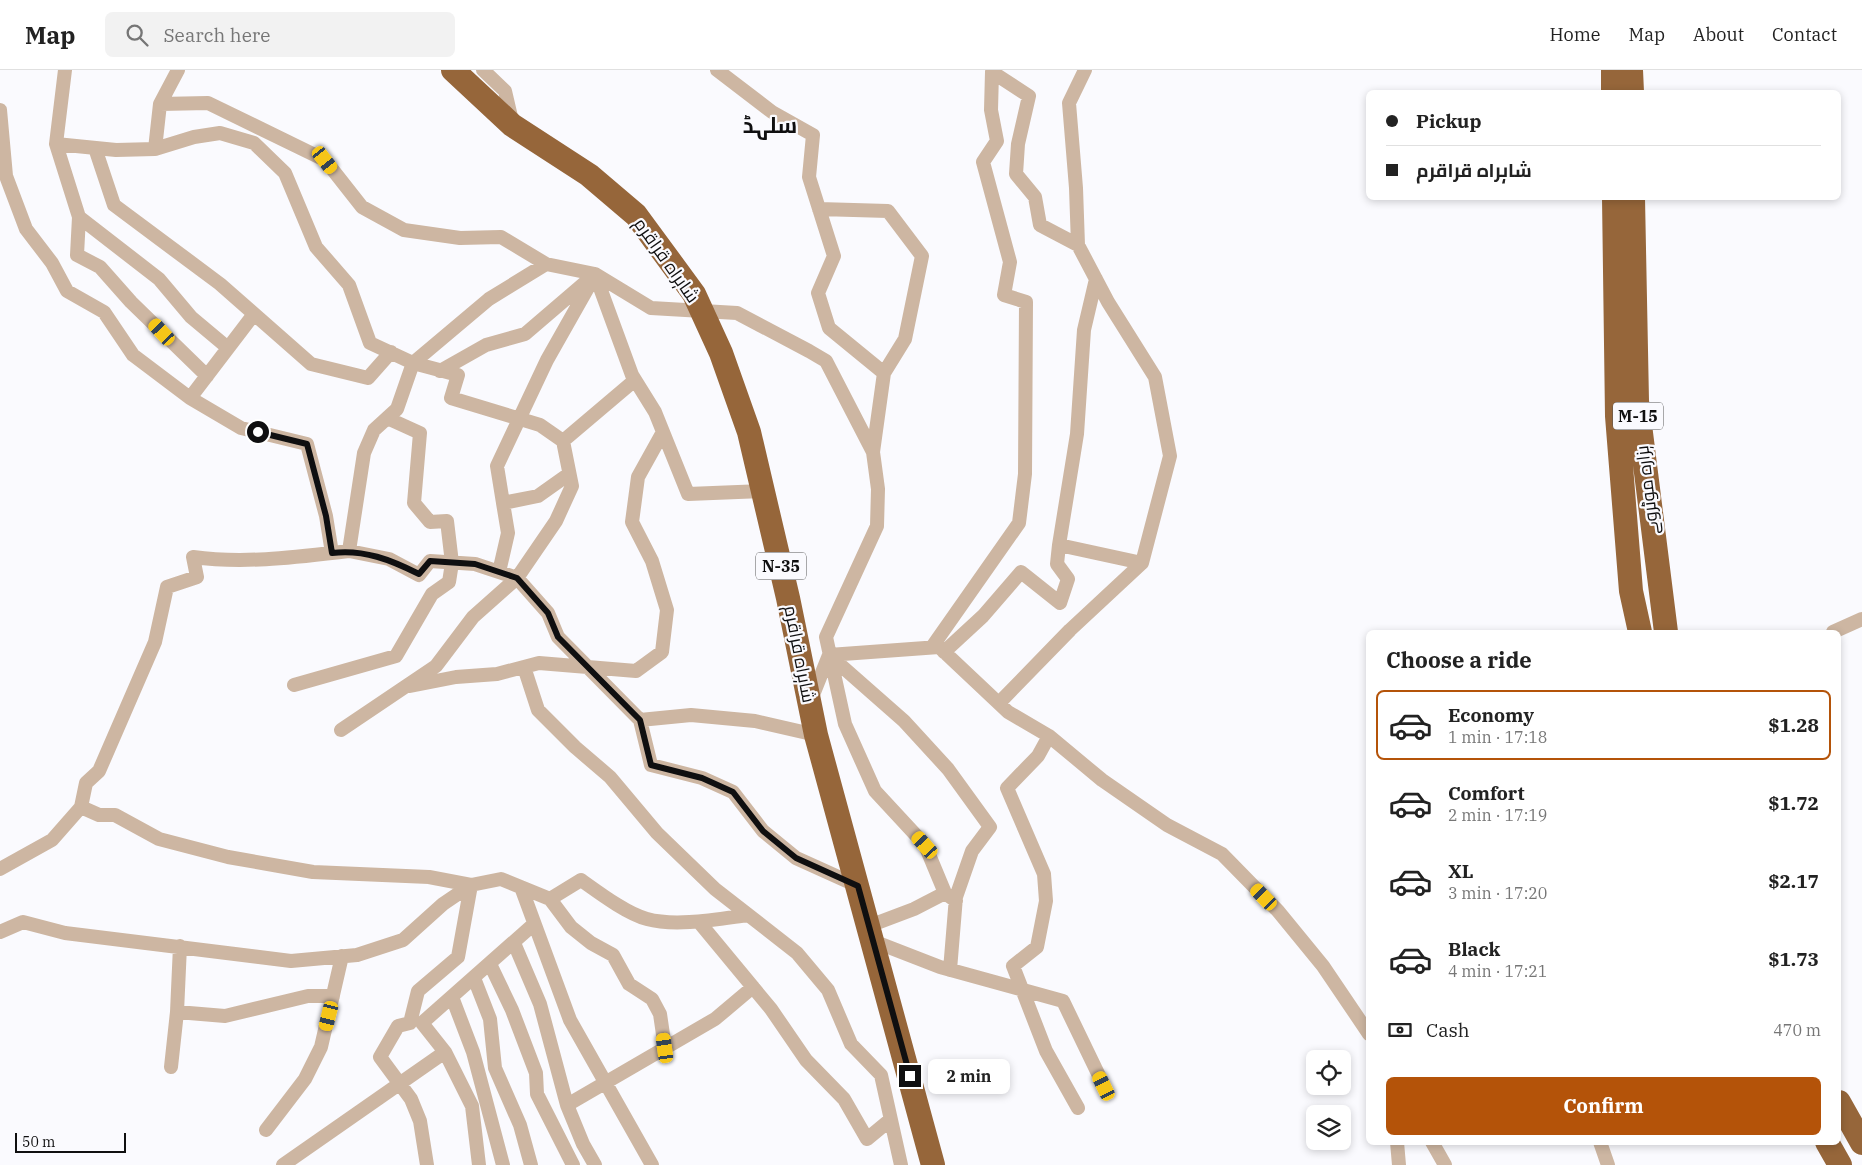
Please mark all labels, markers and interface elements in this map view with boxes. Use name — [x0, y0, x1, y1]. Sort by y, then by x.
search box — [105, 12, 455, 57]
text: Map — [25, 19, 75, 51]
icon: search — [123, 21, 151, 49]
text: Search here — [163, 23, 270, 47]
text: Home — [1549, 23, 1601, 46]
text: Map — [1629, 23, 1665, 46]
text: About — [1693, 23, 1744, 46]
text: Contact — [1772, 23, 1837, 46]
text: Pickup — [1416, 109, 1481, 133]
district label: سلہڈ — [743, 110, 797, 140]
car — [309, 144, 340, 176]
text: شاہراہ قراقرم — [1416, 158, 1532, 182]
street label: شاہراہ قراقرم — [628, 213, 705, 308]
car — [146, 316, 177, 348]
road number: M-15 — [1613, 402, 1663, 430]
route start — [247, 421, 269, 443]
street label: ہزارہ موٹروے — [1630, 444, 1665, 536]
road number: N-35 — [756, 552, 806, 580]
street label: شاہراہ قراقرم — [778, 603, 821, 705]
text: Choose a ride — [1386, 645, 1532, 674]
icon: car — [1388, 703, 1433, 748]
text: Economy — [1448, 703, 1534, 727]
text: $1.28 — [1768, 713, 1819, 737]
text: 1 min · 17:18 — [1448, 727, 1547, 747]
icon: car — [1388, 781, 1433, 826]
text: Comfort — [1448, 781, 1525, 805]
text: $1.72 — [1768, 791, 1819, 815]
text: 2 min · 17:19 — [1448, 805, 1547, 825]
car — [909, 829, 940, 861]
icon: car — [1388, 859, 1433, 904]
text: XL — [1448, 859, 1474, 883]
text: $2.17 — [1768, 869, 1819, 893]
car — [1248, 881, 1279, 913]
text: 3 min · 17:20 — [1448, 883, 1547, 903]
icon: car — [1388, 937, 1433, 982]
text: Black — [1448, 937, 1500, 961]
text: $1.73 — [1768, 947, 1819, 971]
text: 4 min · 17:21 — [1448, 961, 1547, 981]
car — [318, 1000, 339, 1032]
icon: cash — [1386, 1016, 1414, 1044]
text: Cash — [1426, 1018, 1470, 1042]
text: 470 m — [1773, 1020, 1821, 1040]
car — [655, 1032, 674, 1064]
map controls — [1306, 1050, 1351, 1150]
button: locate — [1306, 1050, 1351, 1095]
callout: 2 min — [928, 1058, 1010, 1094]
route end — [899, 1065, 921, 1087]
text: 2 min — [947, 1066, 991, 1086]
car — [1090, 1069, 1117, 1103]
button: Confirm — [1386, 1077, 1821, 1135]
button: layers — [1306, 1105, 1351, 1150]
scale bar — [15, 1130, 126, 1153]
text: 50 m — [22, 1133, 55, 1151]

